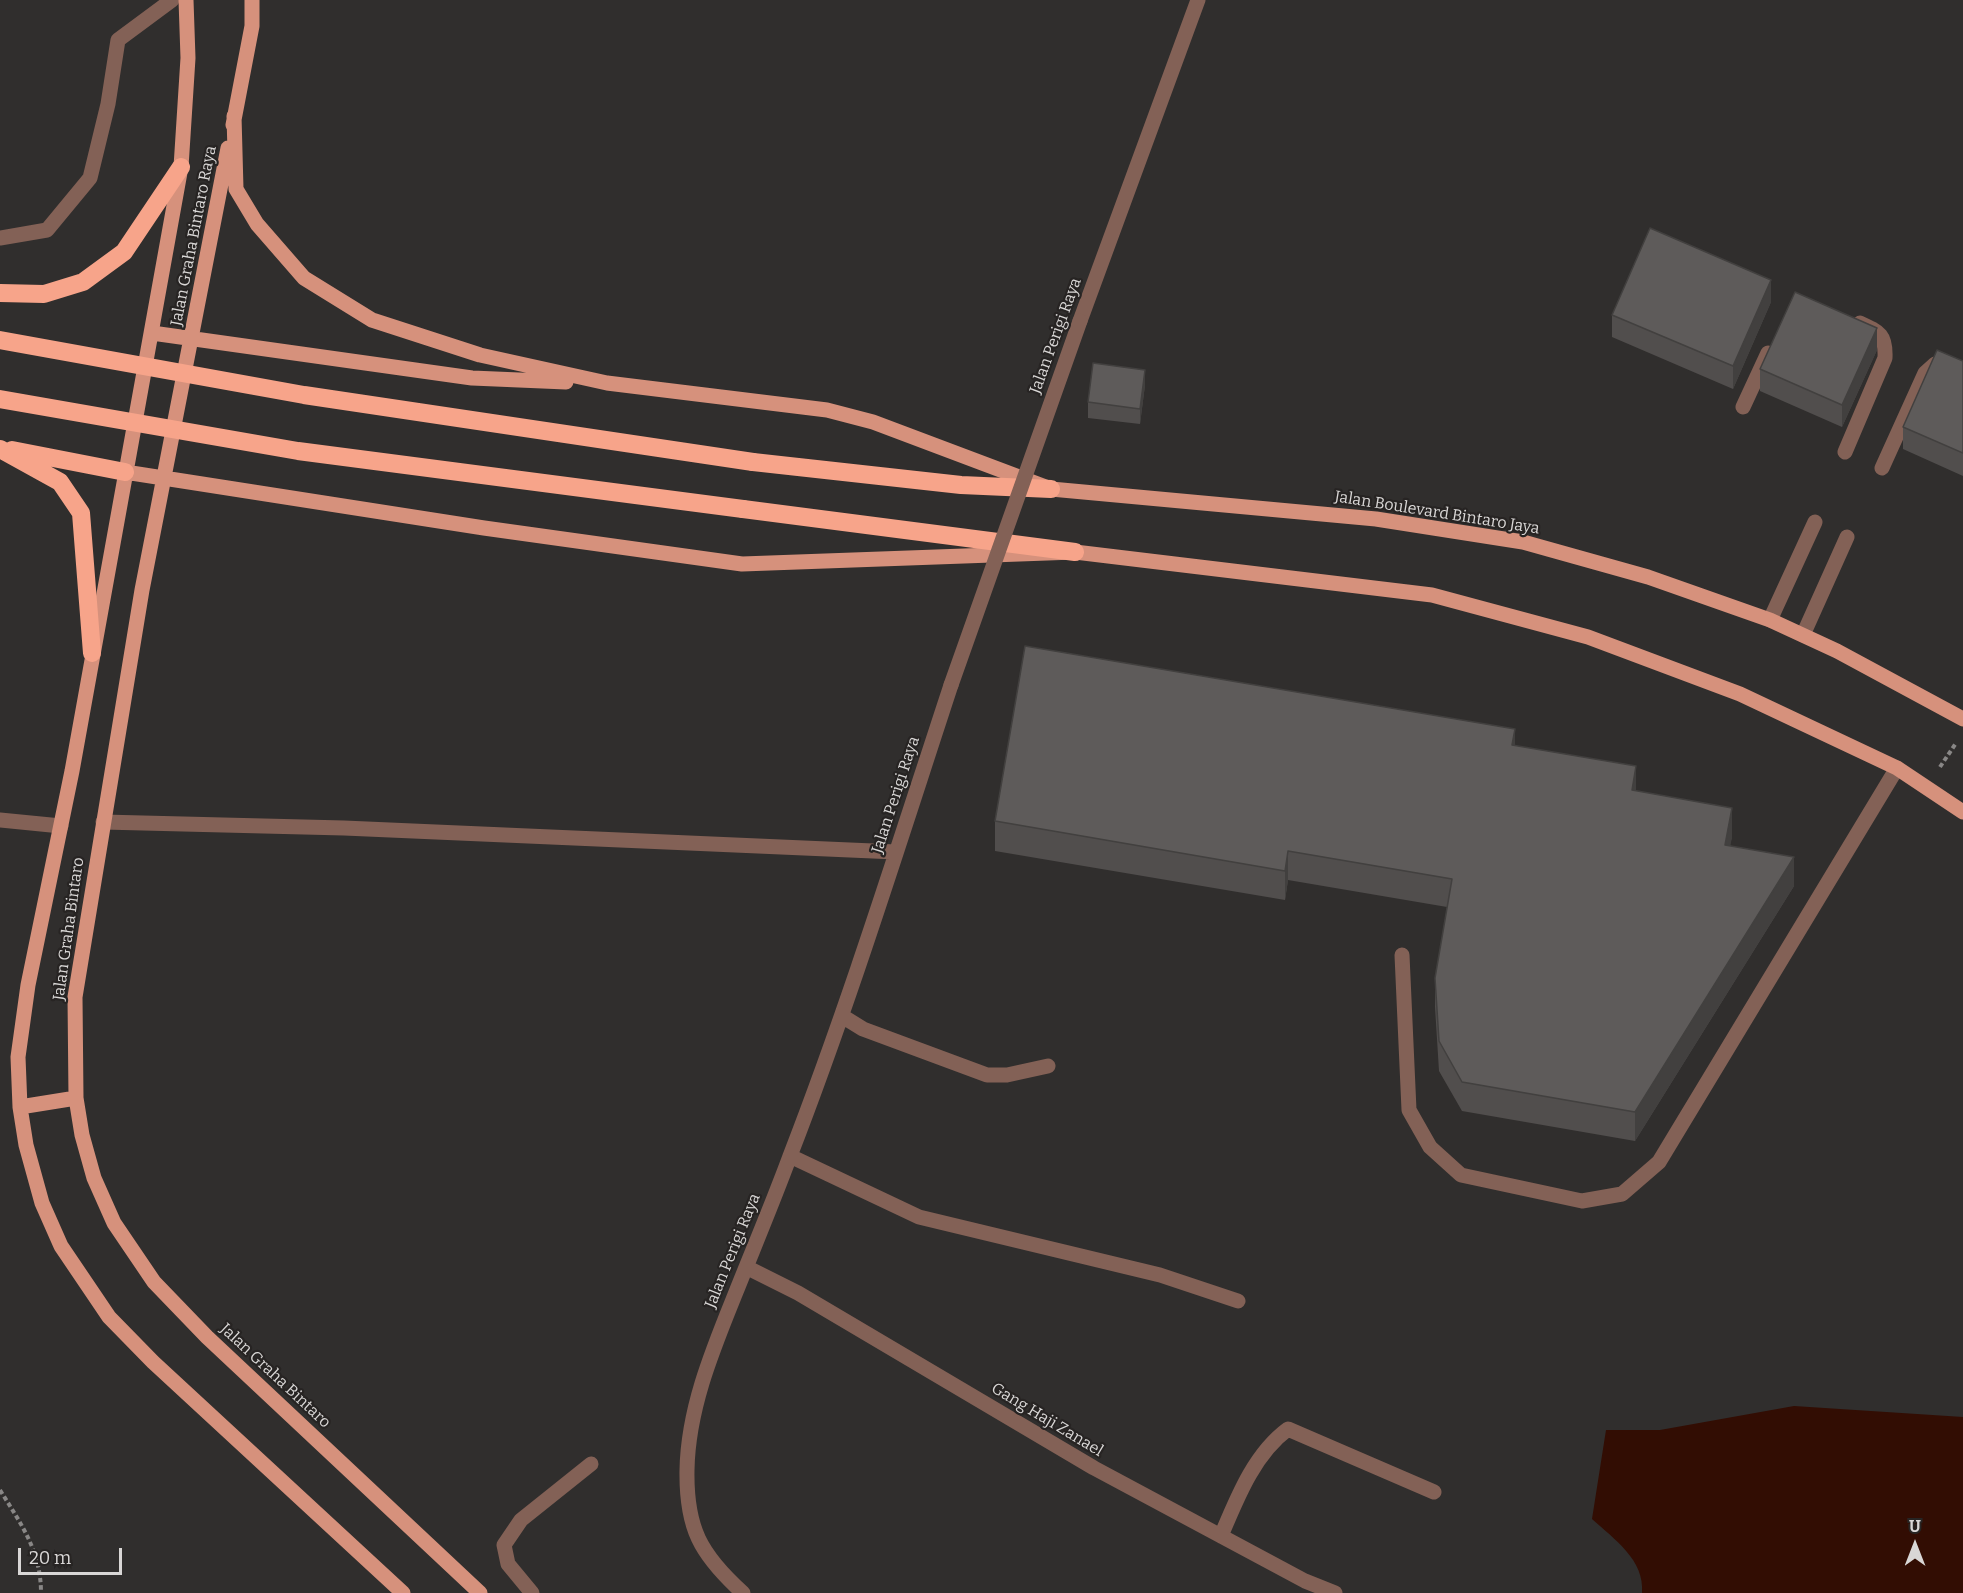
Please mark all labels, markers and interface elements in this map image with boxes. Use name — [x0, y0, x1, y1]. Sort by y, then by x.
street label: Jalan Graha Bintaro Raya — [167, 144, 221, 328]
street label: Jalan Perigi Raya — [1026, 275, 1086, 397]
street label: Jalan Boulevard Bintaro Jaya — [1333, 487, 1541, 539]
street label: Jalan Perigi Raya — [868, 734, 924, 856]
street label: Jalan Graha Bintaro — [49, 856, 89, 1002]
street label: Jalan Perigi Raya — [701, 1191, 765, 1311]
street label: Jalan Graha Bintaro — [216, 1320, 334, 1432]
street label: Gang Haji Zanael — [988, 1379, 1106, 1461]
north arrow — [1885, 1515, 1945, 1575]
text: U — [1909, 1517, 1921, 1536]
scale bar — [21, 1536, 124, 1574]
text: 20 m — [29, 1547, 71, 1569]

